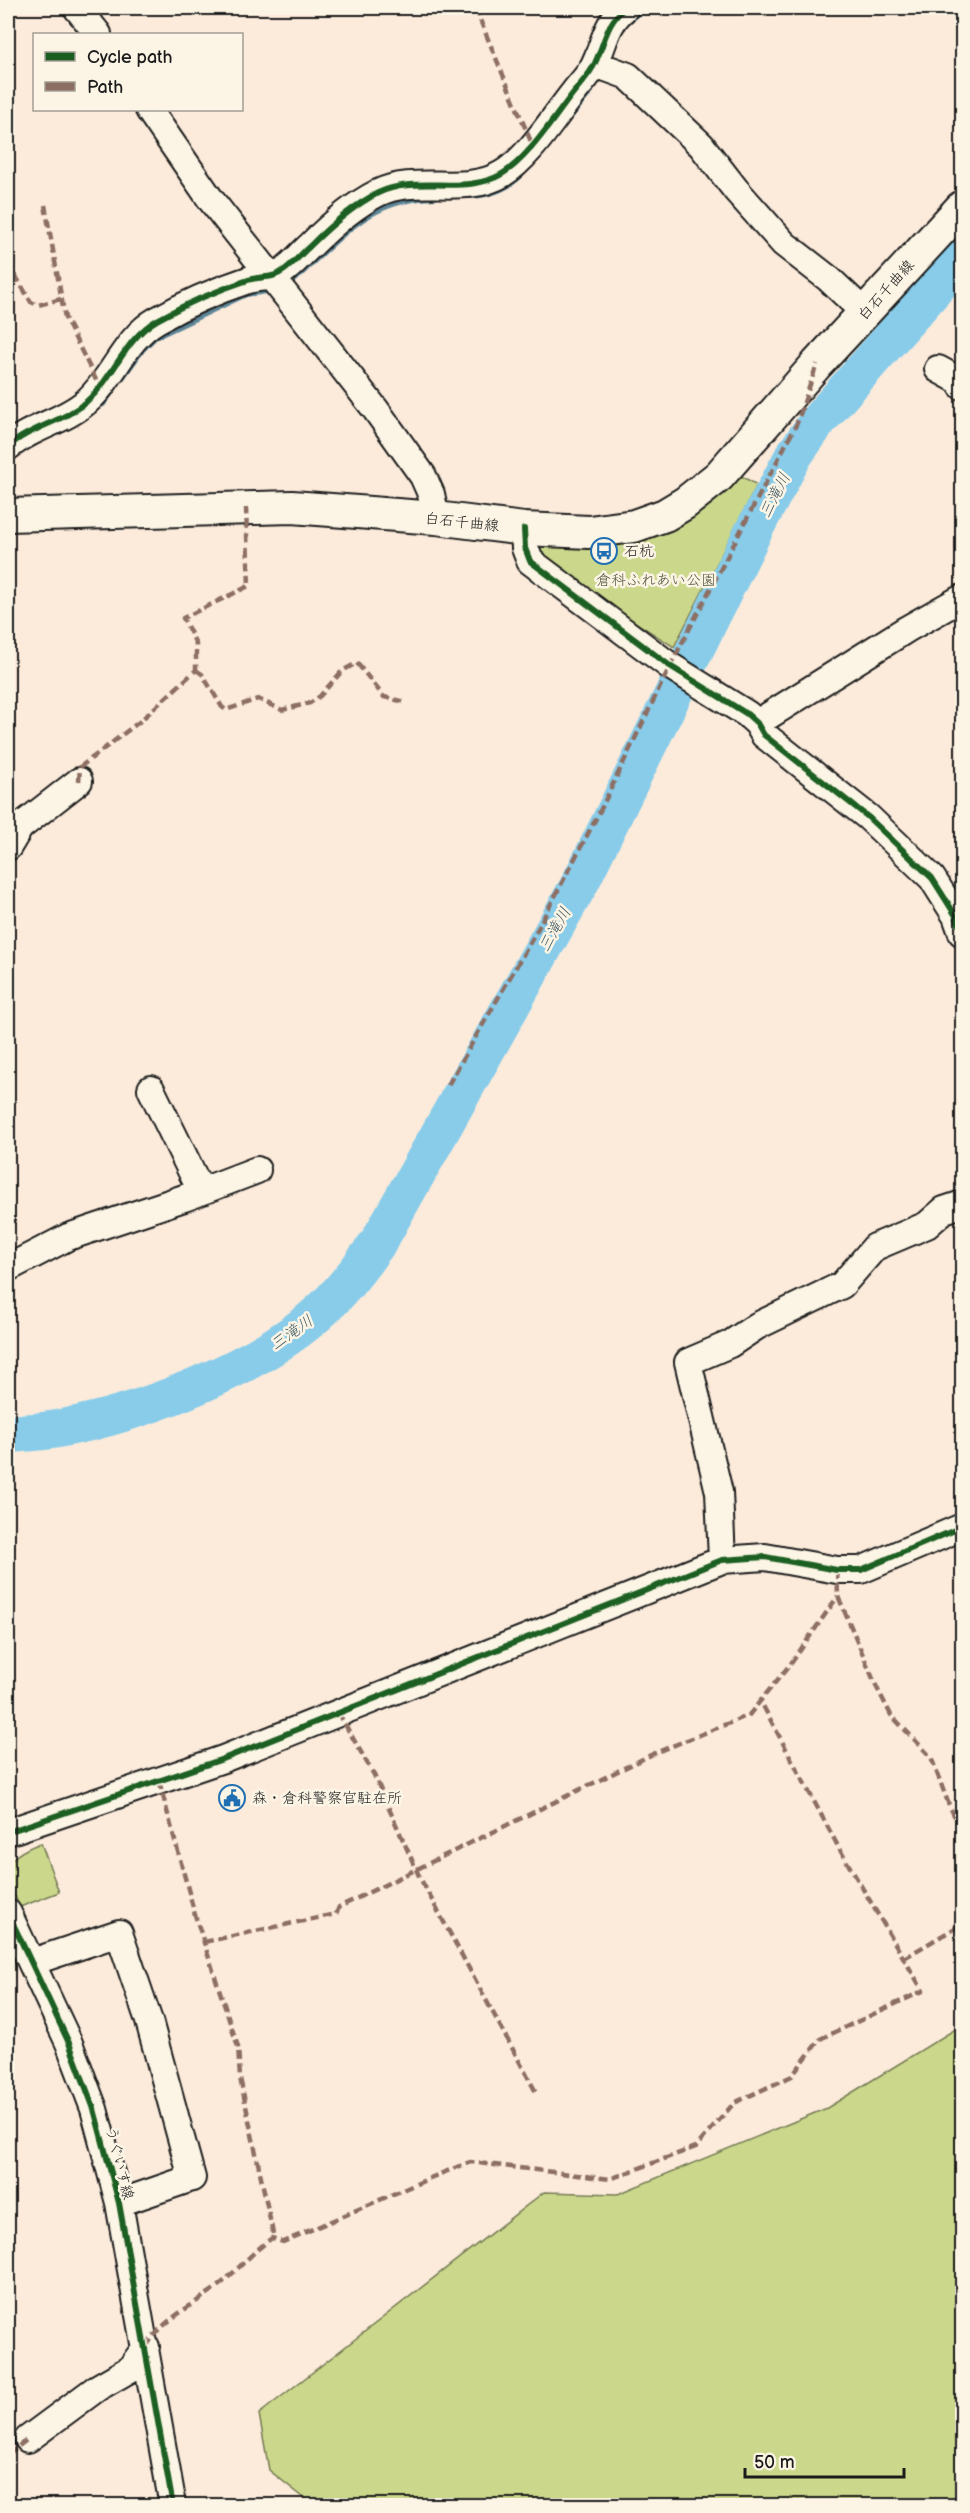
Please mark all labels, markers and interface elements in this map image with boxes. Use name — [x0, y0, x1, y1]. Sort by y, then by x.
legend — [33, 33, 243, 111]
text: Cycle path — [87, 47, 173, 68]
text: Path — [87, 77, 123, 98]
street label: 白石千曲線 — [854, 256, 919, 325]
water label: 三滝川 — [756, 470, 795, 521]
street label: 白石千曲線 — [424, 509, 500, 536]
bus stop icon: 石杭 — [589, 536, 619, 566]
place label: 石杭 — [624, 542, 654, 561]
park label: 倉科ふれあい公園 — [596, 571, 716, 590]
water label: 三滝川 — [535, 904, 575, 955]
water label: 三滝川 — [267, 1312, 317, 1355]
public building icon: 森・倉科警察官駐在所 — [217, 1783, 247, 1813]
place label: 森・倉科警察官駐在所 — [252, 1789, 402, 1808]
street label: うぐいす線 — [101, 2124, 138, 2202]
scale bar — [745, 2441, 904, 2479]
text: 50 m — [754, 2452, 795, 2473]

